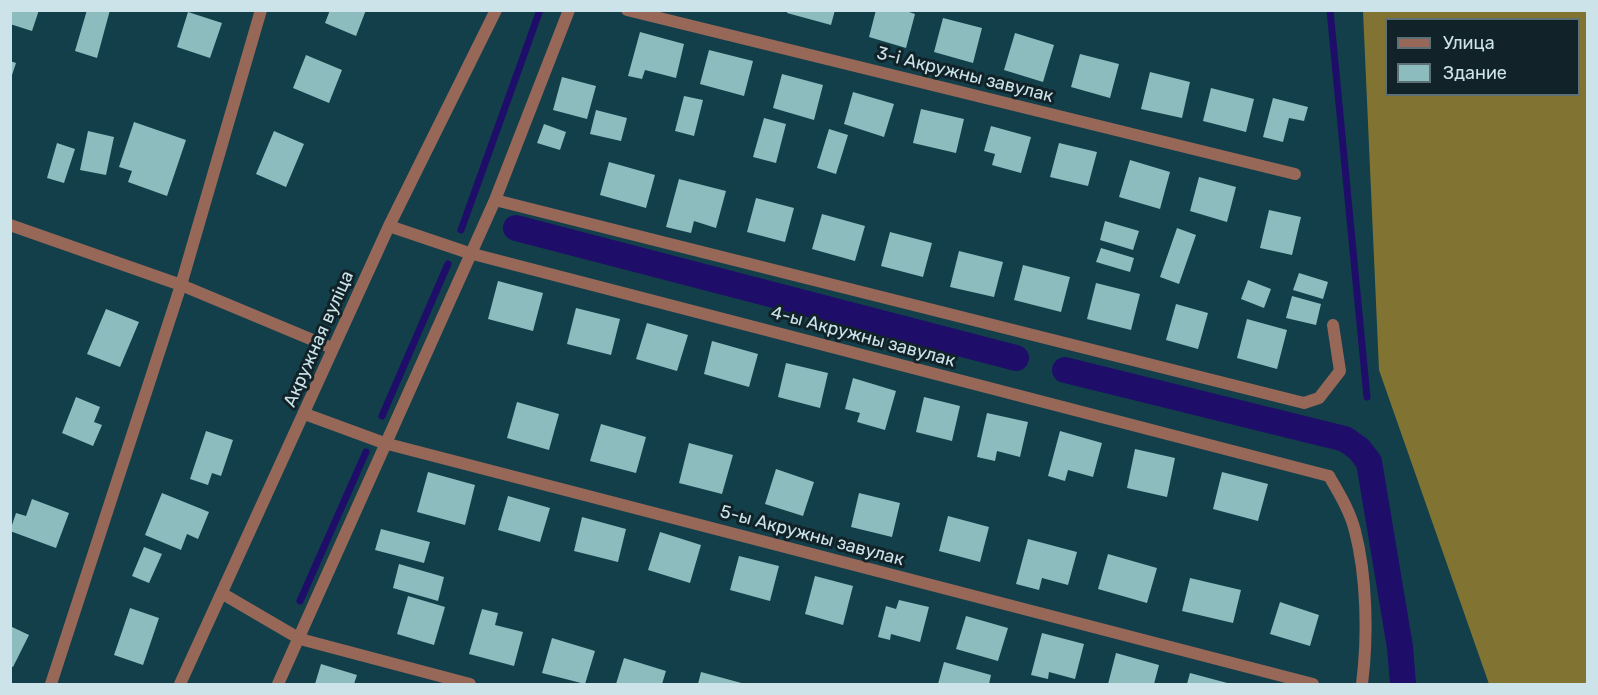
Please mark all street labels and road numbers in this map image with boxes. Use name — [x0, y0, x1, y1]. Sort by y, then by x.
street label: 3-і Акружны завулак — [874, 43, 1056, 107]
street label: Акружная вуліца — [279, 268, 359, 410]
street label: 4-ы Акружны завулак — [768, 302, 958, 372]
street label: 5-ы Акружны завулак — [718, 501, 906, 571]

